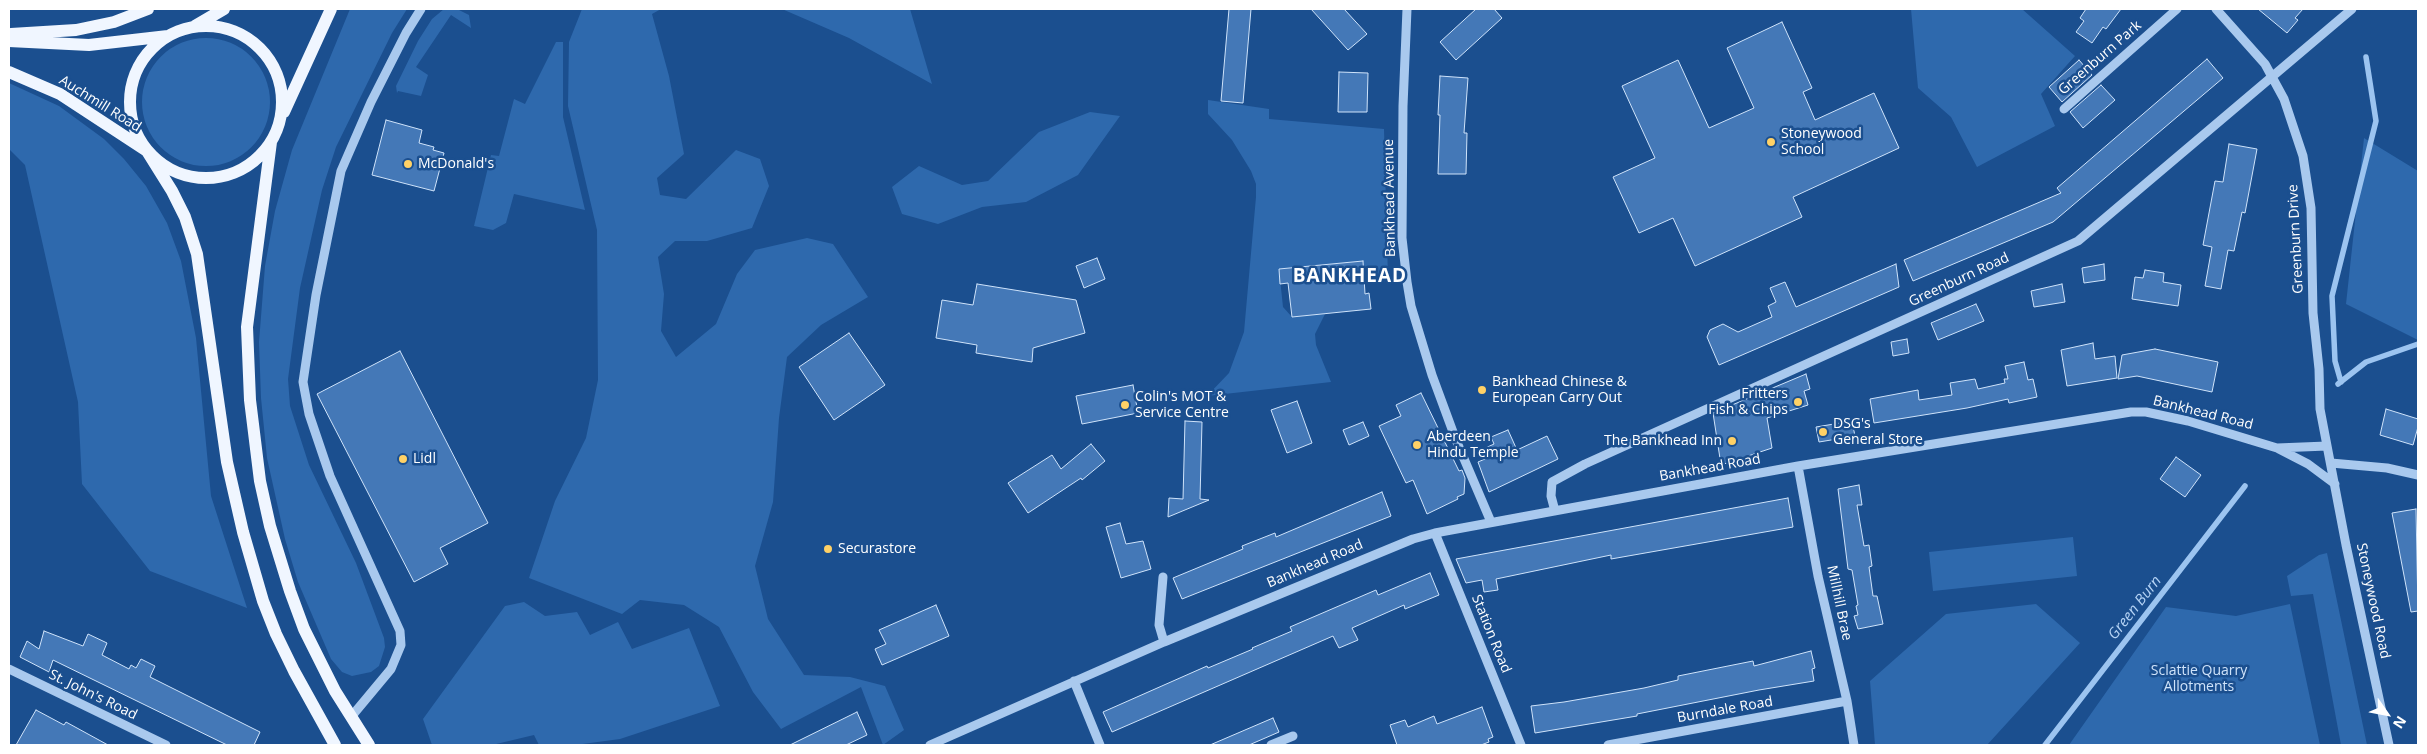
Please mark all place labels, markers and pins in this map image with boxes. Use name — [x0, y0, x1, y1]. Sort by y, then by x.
place label: Stoneywood School — [1781, 126, 1862, 158]
marker: Stoneywood School — [1765, 136, 1777, 148]
place label: McDonald's — [418, 156, 494, 172]
marker: McDonald's — [402, 158, 414, 170]
place label: Bankhead Chinese & European Carry Out — [1492, 374, 1627, 407]
marker: Bankhead Chinese & European Carry Out — [1476, 384, 1488, 396]
place label: Fritters Fish & Chips — [1708, 386, 1788, 418]
place label: Colin's MOT & Service Centre — [1135, 389, 1229, 422]
marker: Fritters Fish & Chips — [1792, 396, 1804, 408]
marker: Colin's MOT & Service Centre — [1119, 399, 1131, 411]
place label: DSG's General Store — [1833, 416, 1923, 448]
marker: DSG's General Store — [1817, 426, 1829, 438]
place label: Aberdeen Hindu Temple — [1427, 429, 1519, 462]
place label: The Bankhead Inn — [1604, 433, 1722, 449]
marker: The Bankhead Inn — [1726, 435, 1738, 447]
marker: Aberdeen Hindu Temple — [1411, 439, 1423, 451]
place label: Lidl — [413, 451, 436, 467]
marker: Lidl — [397, 453, 409, 465]
place label: Securastore — [838, 541, 916, 557]
marker: Securastore — [822, 543, 834, 555]

